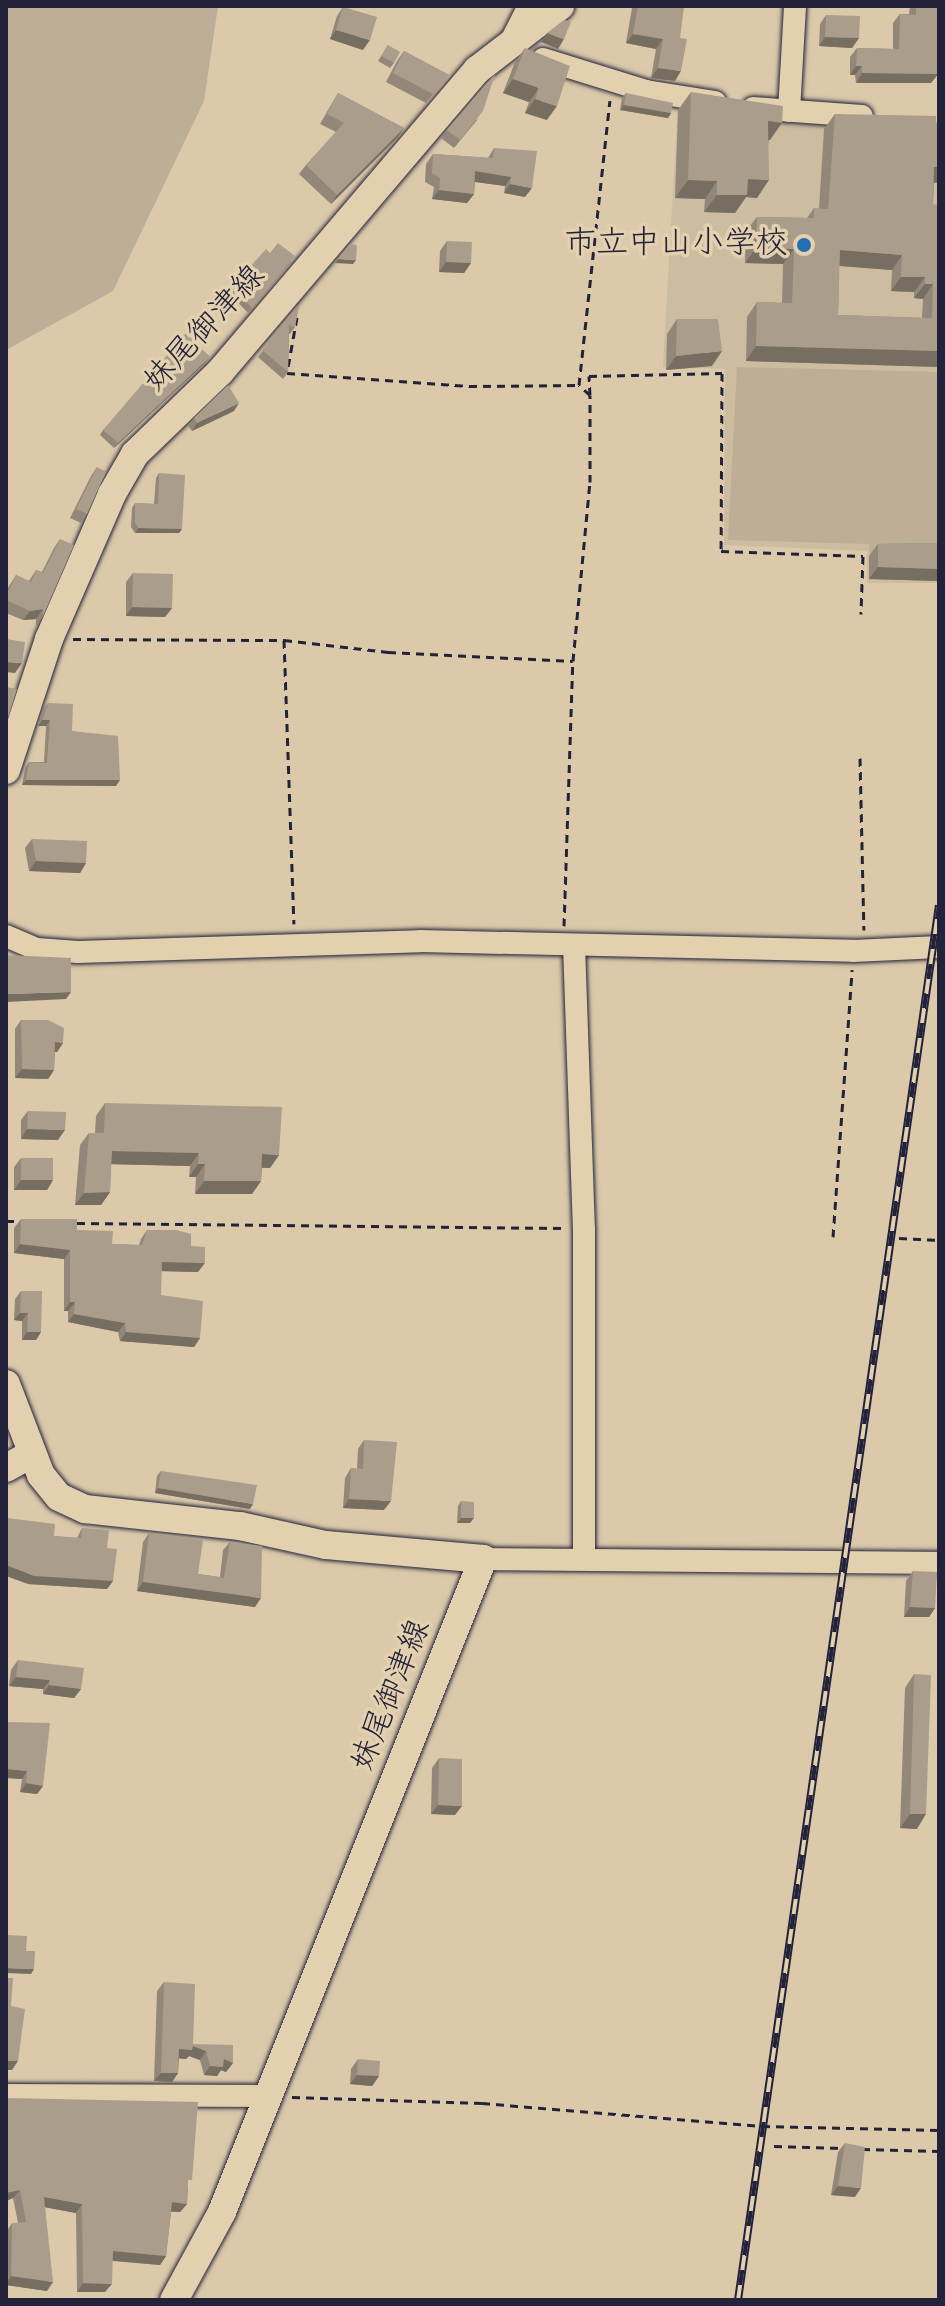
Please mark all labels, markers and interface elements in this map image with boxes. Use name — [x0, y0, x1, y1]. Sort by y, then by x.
place label: 市立中山小学校 — [564, 226, 788, 264]
marker: 市立中山小学校 — [795, 236, 813, 254]
street label: 妹尾御津線 — [137, 258, 275, 402]
street label: 妹尾御津線 — [345, 1615, 441, 1777]

